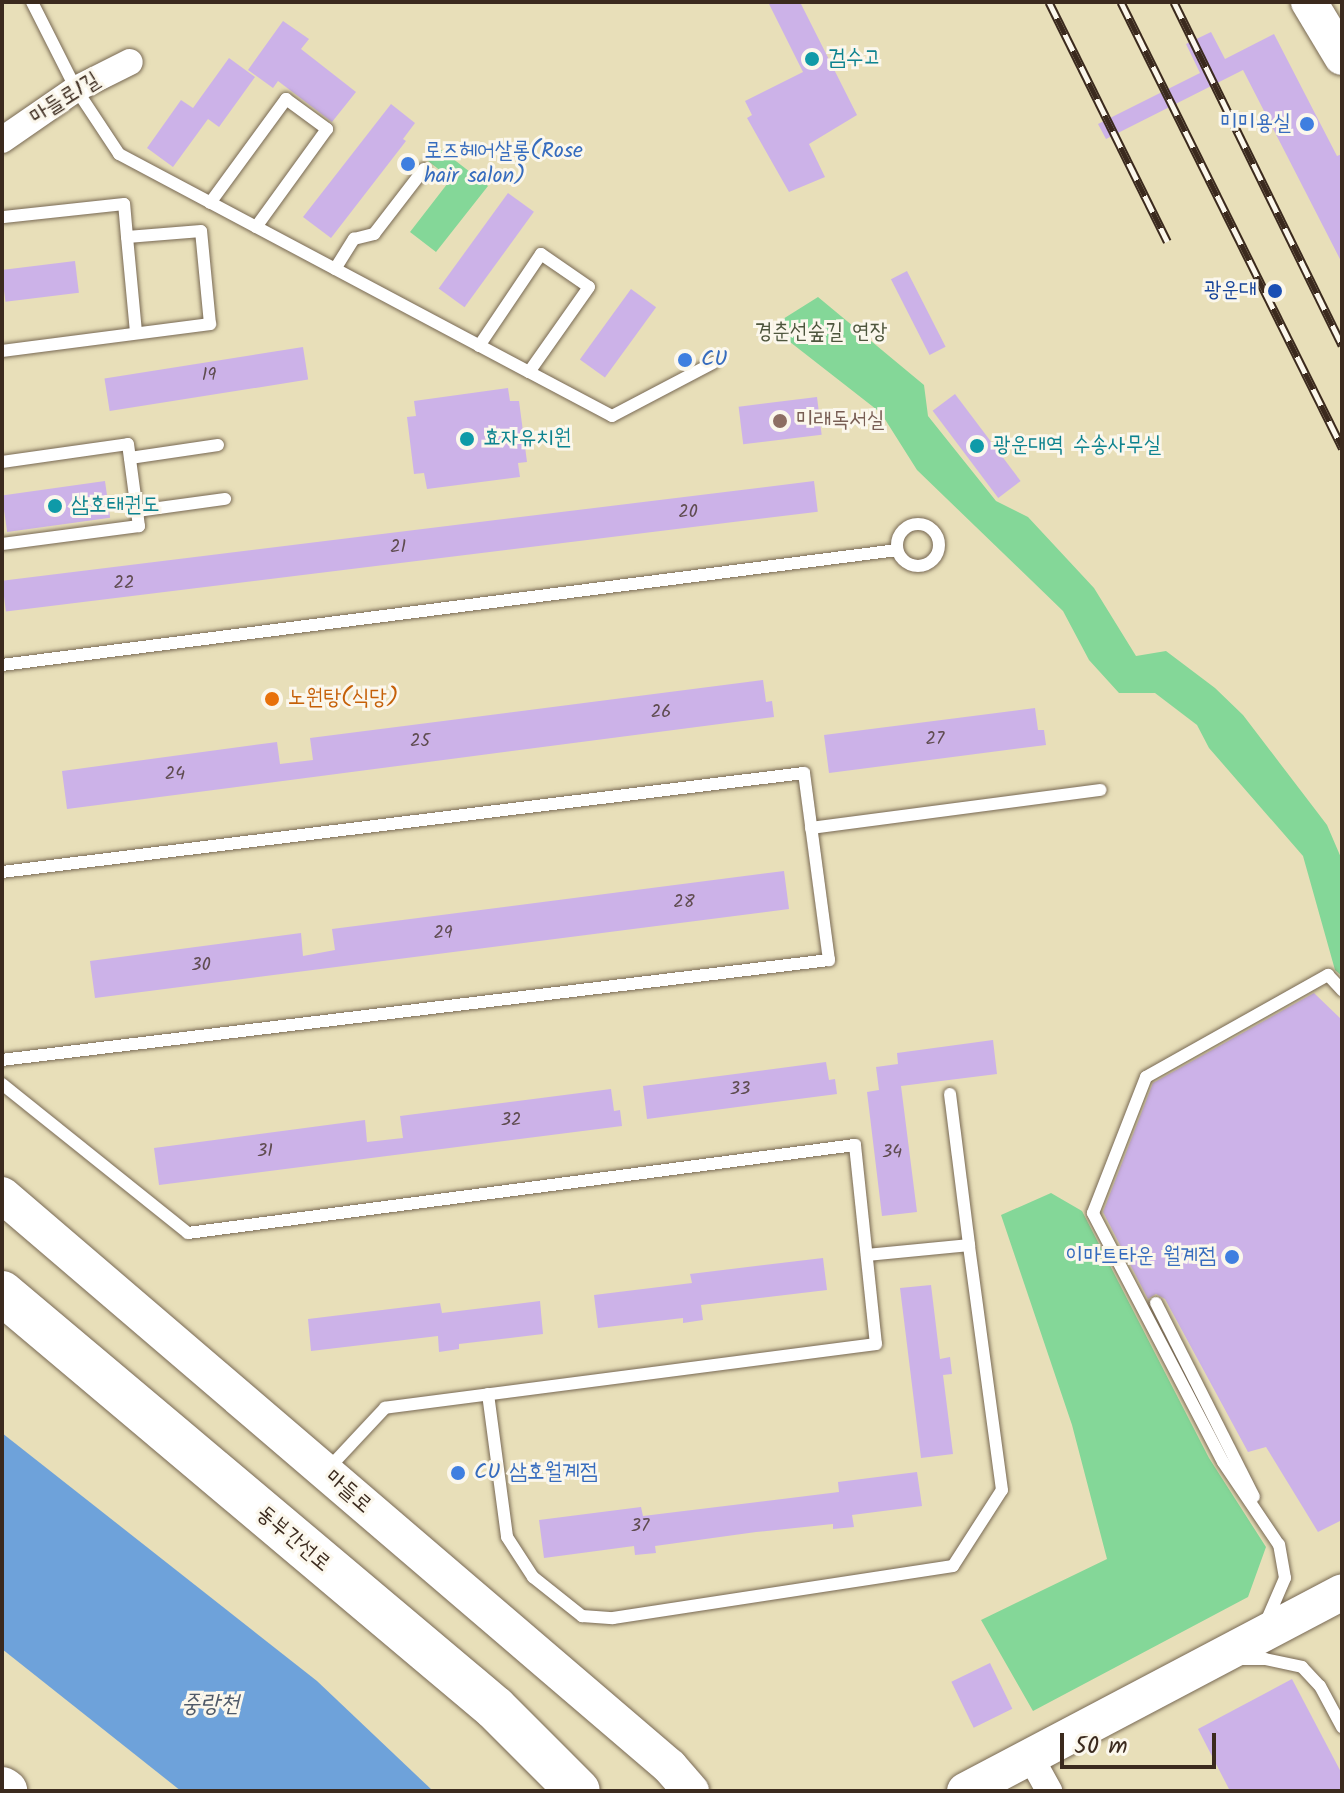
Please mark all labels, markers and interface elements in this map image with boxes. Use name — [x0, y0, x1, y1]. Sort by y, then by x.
place label: 검수고 — [828, 46, 881, 72]
marker: 검수고 — [803, 50, 821, 68]
street label: 마들로1길 — [25, 67, 105, 131]
place label: 미미용실 — [1220, 111, 1291, 137]
marker: 미미용실 — [1298, 115, 1316, 133]
place label: 로즈헤어살롱(Rose hair salon) — [424, 138, 583, 190]
marker: 로즈헤어살롱(Rose hair salon) — [399, 155, 417, 173]
place label: 광운대 — [1204, 278, 1257, 304]
marker: 광운대 — [1264, 280, 1286, 302]
park label: 경춘선숲길 연장 — [755, 320, 887, 346]
place label: CU — [701, 347, 727, 373]
marker: CU — [676, 351, 694, 369]
house number: 19 — [202, 365, 216, 387]
place label: 미래독서실 — [796, 408, 885, 434]
marker: 미래독서실 — [771, 412, 789, 430]
place label: 효자유치원 — [483, 426, 572, 452]
marker: 효자유치원 — [458, 430, 476, 448]
place label: 광운대역 수송사무실 — [993, 433, 1161, 459]
marker: 광운대역 수송사무실 — [968, 437, 986, 455]
place label: 삼호태권도 — [71, 493, 160, 519]
marker: 삼호태권도 — [46, 497, 64, 515]
house number: 20 — [678, 502, 698, 524]
house number: 21 — [390, 537, 406, 559]
house number: 22 — [114, 573, 134, 595]
place label: 노원탕(식당) — [288, 686, 398, 712]
marker: 노원탕(식당) — [263, 690, 281, 708]
house number: 26 — [651, 702, 671, 724]
house number: 27 — [926, 729, 944, 751]
house number: 25 — [410, 731, 430, 753]
house number: 24 — [165, 764, 185, 786]
house number: 28 — [673, 892, 695, 914]
house number: 29 — [433, 923, 453, 945]
house number: 30 — [191, 955, 211, 977]
house number: 33 — [730, 1079, 750, 1101]
house number: 32 — [501, 1110, 521, 1132]
house number: 31 — [257, 1141, 273, 1163]
house number: 34 — [882, 1142, 902, 1164]
place label: 이마트타운 월계점 — [1066, 1244, 1216, 1270]
marker: 이마트타운 월계점 — [1223, 1248, 1241, 1266]
place label: CU 삼호월계점 — [474, 1460, 598, 1486]
marker: CU 삼호월계점 — [449, 1464, 467, 1482]
street label: 마들로 — [319, 1465, 377, 1519]
street label: 동부간선로 — [251, 1500, 335, 1578]
house number: 37 — [631, 1516, 649, 1538]
water label: 중랑천 — [181, 1691, 239, 1719]
scale bar — [1064, 1717, 1220, 1767]
text: 50 m — [1074, 1727, 1128, 1766]

